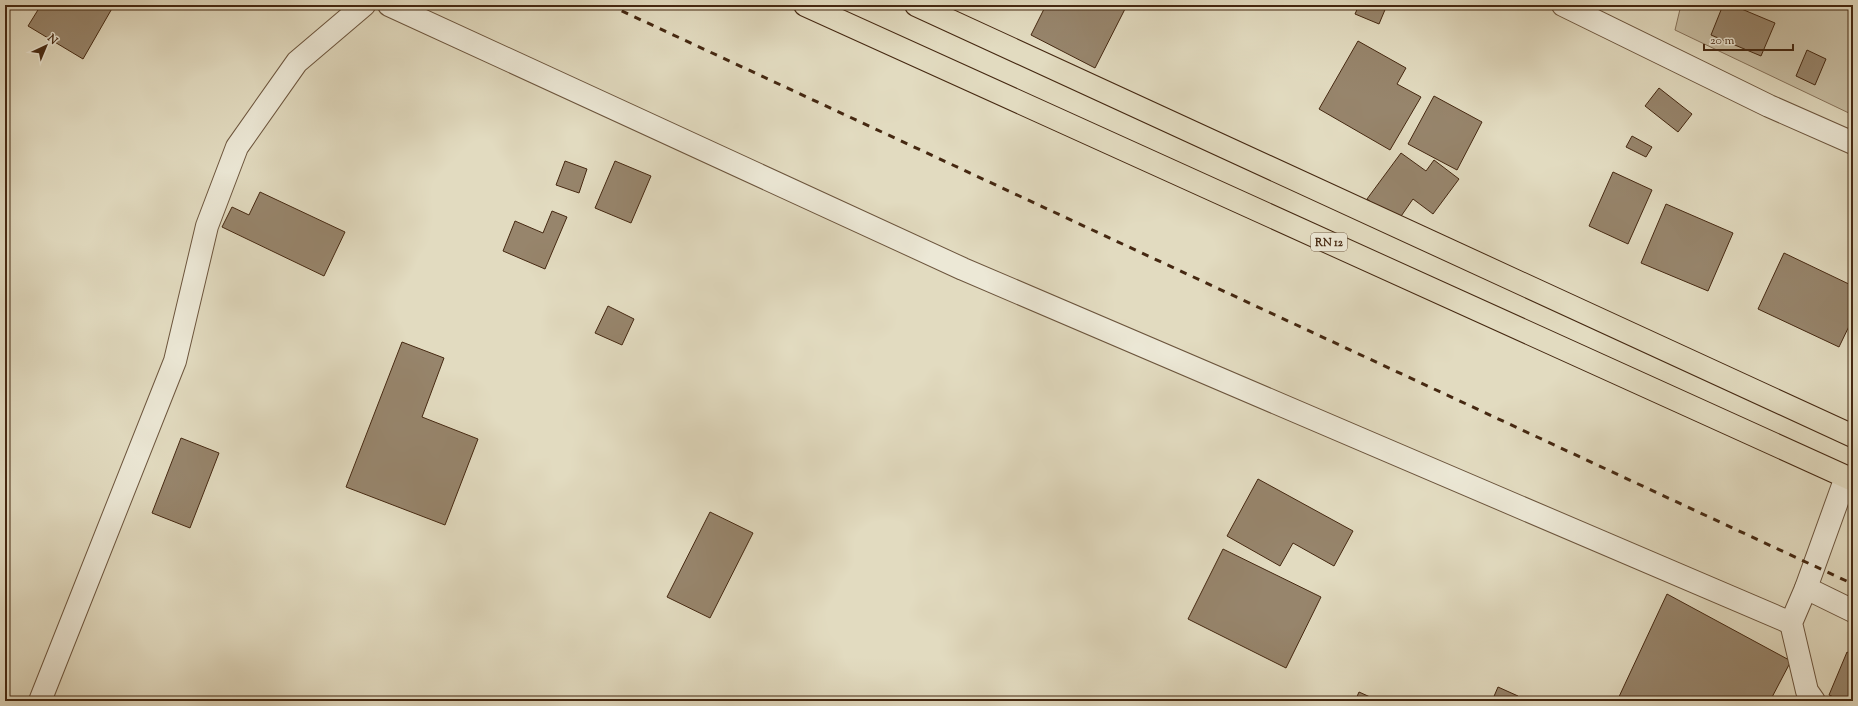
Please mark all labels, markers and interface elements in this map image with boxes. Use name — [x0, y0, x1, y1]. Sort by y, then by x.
north arrow — [26, 26, 66, 66]
scale bar — [1704, 26, 1793, 52]
text: N — [43, 30, 61, 48]
text: 20 m — [1710, 32, 1735, 50]
road number: RN 12 — [1311, 233, 1347, 251]

